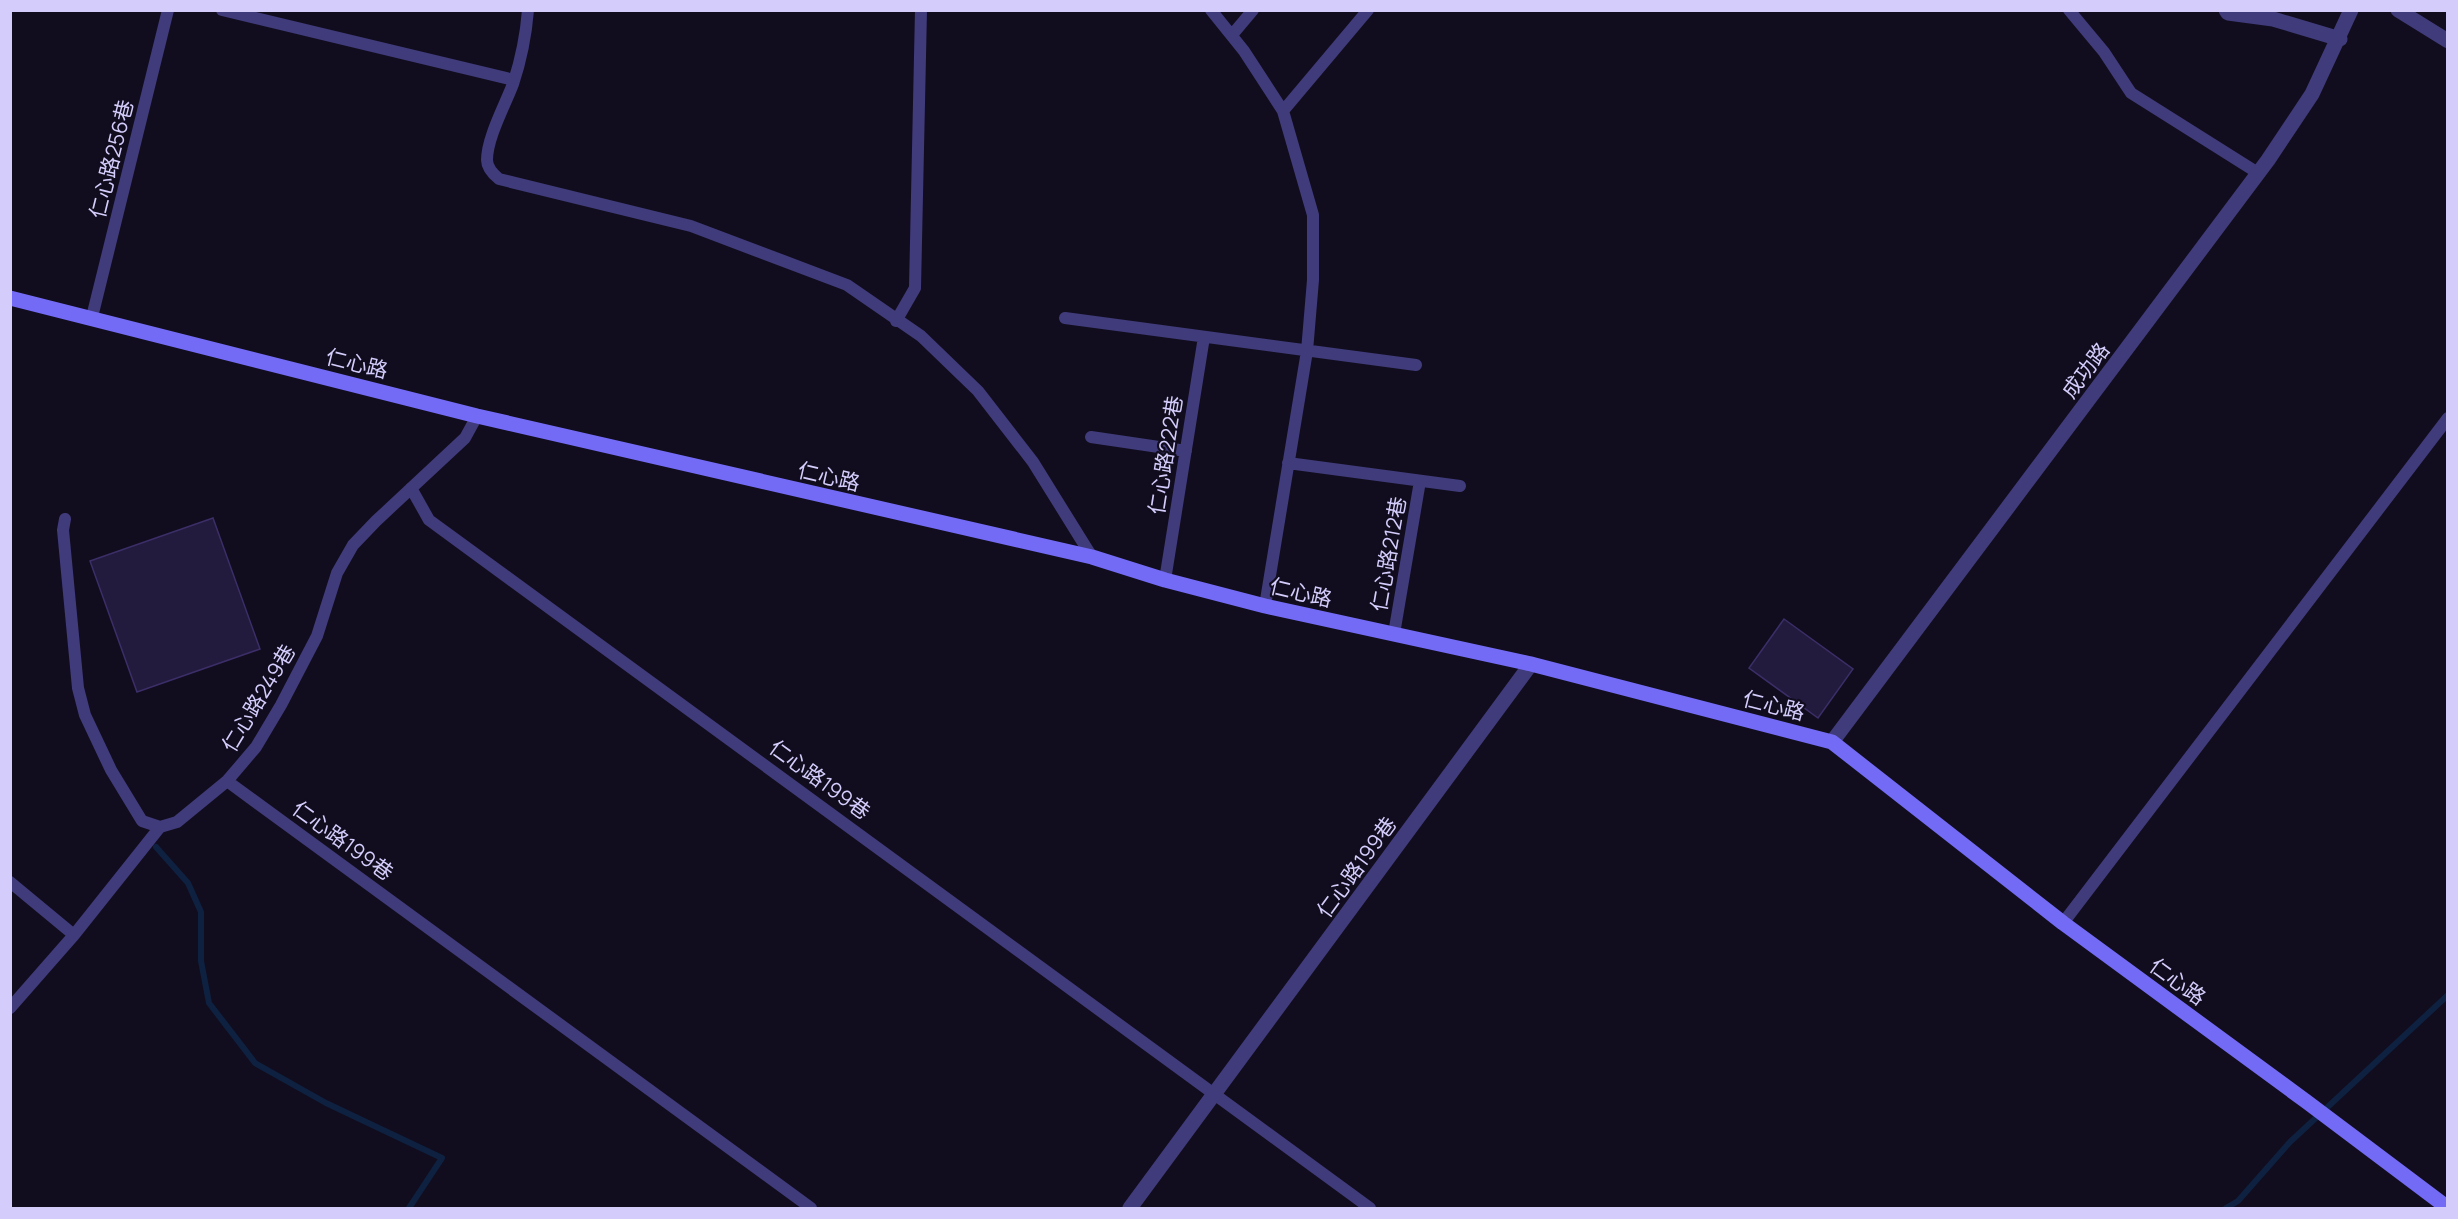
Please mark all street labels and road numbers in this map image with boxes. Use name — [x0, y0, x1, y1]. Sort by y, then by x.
street label: 仁心路256巷 — [83, 97, 139, 221]
street label: 成功路 — [2055, 336, 2115, 404]
street label: 仁心路 — [323, 342, 391, 384]
street label: 仁心路222巷 — [1142, 394, 1188, 516]
street label: 仁心路 — [795, 455, 863, 497]
street label: 仁心路212巷 — [1364, 494, 1412, 614]
street label: 仁心路 — [1267, 571, 1335, 613]
street label: 仁心路249巷 — [215, 639, 301, 757]
street label: 仁心路 — [1740, 684, 1808, 726]
street label: 仁心路199巷 — [764, 733, 876, 825]
street label: 仁心路199巷 — [287, 794, 399, 886]
street label: 仁心路199巷 — [1310, 811, 1402, 923]
street label: 仁心路 — [2144, 951, 2212, 1011]

